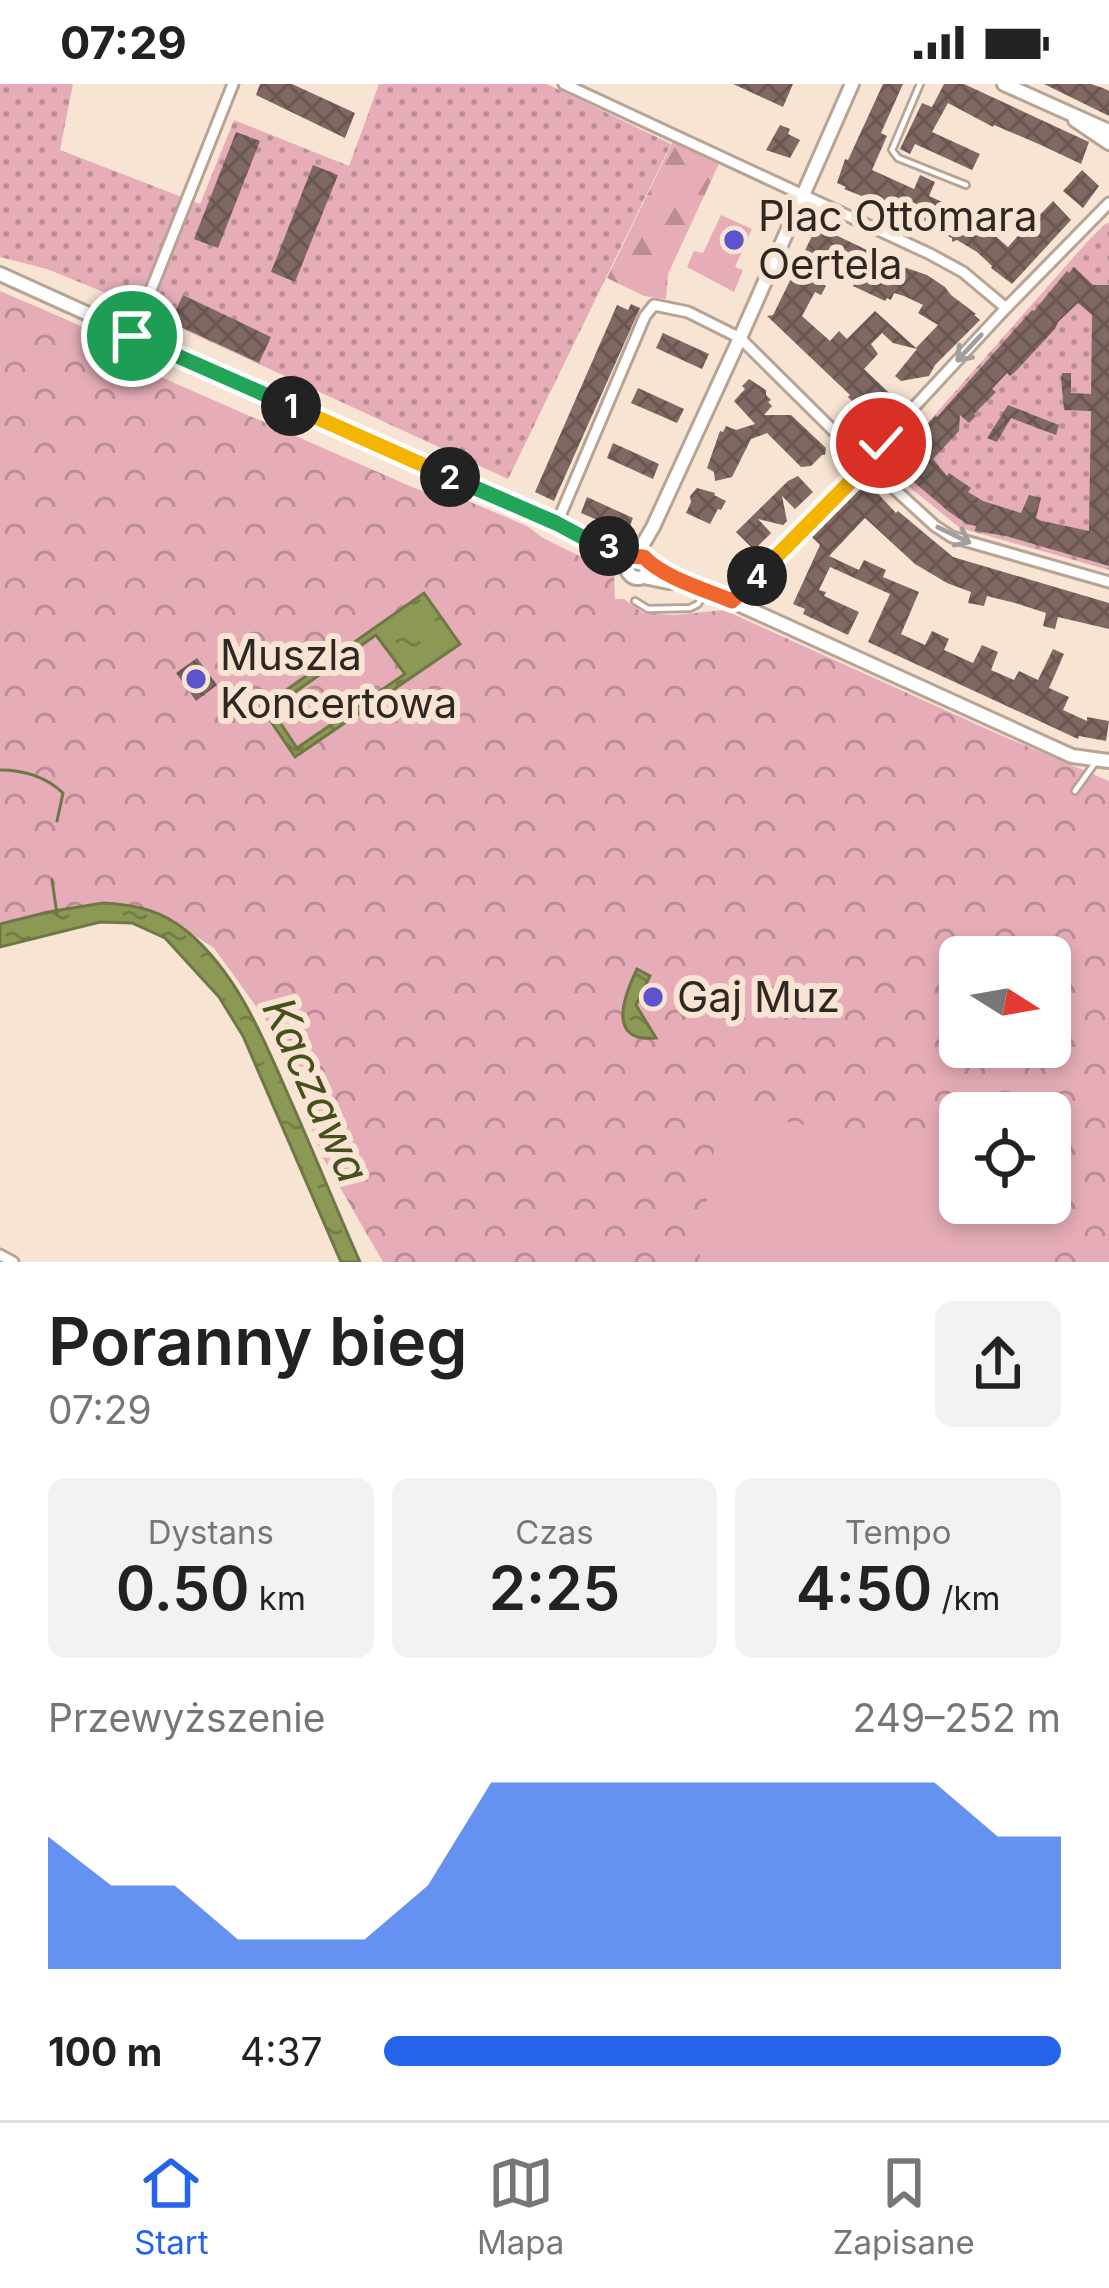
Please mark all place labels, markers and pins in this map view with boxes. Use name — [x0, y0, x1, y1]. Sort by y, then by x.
place label: Plac Ottomara Oertela — [758, 190, 1038, 289]
marker: Plac Ottomara Oertela — [721, 227, 747, 253]
pin — [81, 285, 183, 387]
pin: 1 — [261, 376, 321, 436]
pin — [830, 392, 932, 494]
pin: 2 — [420, 447, 480, 507]
pin: 3 — [579, 516, 639, 576]
pin: 4 — [727, 546, 787, 606]
place label: Muszla Koncertowa — [220, 629, 457, 728]
marker: Muszla Koncertowa — [183, 666, 209, 692]
place label: Gaj Muz — [677, 971, 840, 1022]
marker: Gaj Muz — [640, 984, 666, 1010]

